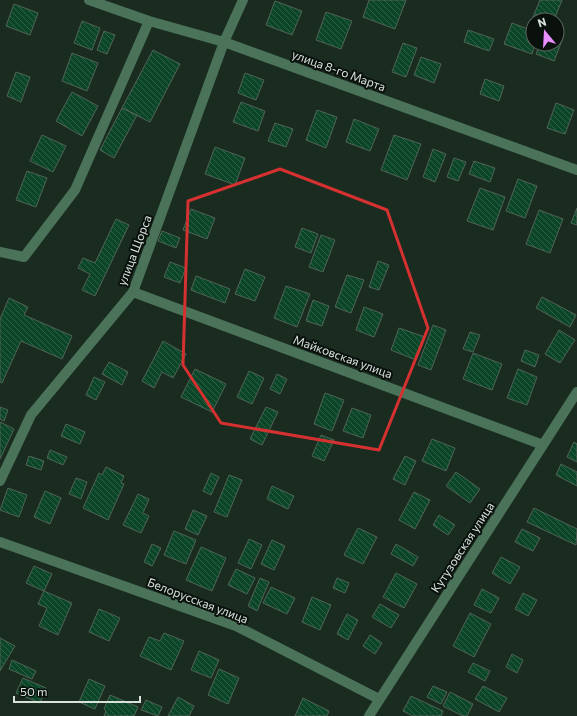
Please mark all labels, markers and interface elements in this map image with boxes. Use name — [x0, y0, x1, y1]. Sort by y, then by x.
north arrow — [525, 12, 565, 52]
text: N — [536, 15, 548, 29]
street label: улица 8-го Марта — [290, 47, 388, 93]
street label: улица Щорса — [114, 213, 154, 287]
street label: Майковская улица — [292, 332, 394, 380]
street label: Кутузовская улица — [428, 499, 496, 595]
street label: Белорусская улица — [146, 574, 250, 626]
scale bar — [14, 678, 140, 704]
text: 50 m — [20, 684, 48, 698]

